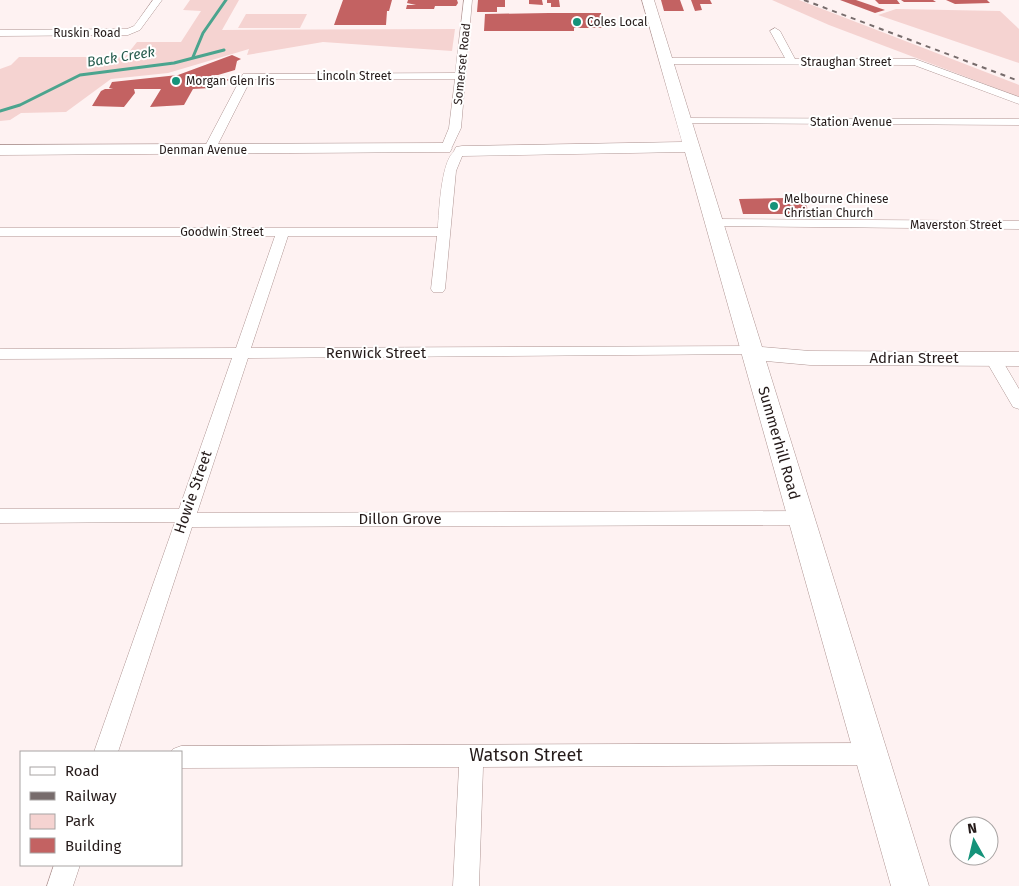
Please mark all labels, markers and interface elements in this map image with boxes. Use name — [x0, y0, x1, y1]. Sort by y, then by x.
place label: Coles Local — [587, 15, 648, 29]
marker: Coles Local — [571, 16, 583, 28]
street label: Somerset Road — [451, 22, 473, 106]
street label: Ruskin Road — [53, 26, 121, 40]
water label: Back Creek — [86, 43, 157, 71]
street label: Straughan Street — [800, 55, 892, 69]
street label: Lincoln Street — [316, 69, 392, 83]
place label: Morgan Glen Iris — [186, 74, 275, 88]
marker: Morgan Glen Iris — [170, 75, 182, 87]
street label: Station Avenue — [810, 115, 892, 129]
street label: Denman Avenue — [159, 143, 247, 157]
place label: Melbourne Chinese Christian Church — [784, 192, 889, 220]
marker: Melbourne Chinese Christian Church — [768, 200, 780, 212]
street label: Maverston Street — [910, 218, 1003, 232]
street label: Goodwin Street — [180, 225, 264, 239]
street label: Renwick Street — [326, 344, 427, 362]
street label: Adrian Street — [869, 349, 959, 367]
street label: Summerhill Road — [754, 384, 804, 502]
street label: Howie Street — [170, 447, 216, 536]
street label: Dillon Grove — [358, 510, 442, 528]
street label: Watson Street — [469, 744, 583, 766]
legend — [20, 751, 182, 866]
text: Road — [65, 762, 100, 780]
text: Railway — [65, 787, 117, 805]
text: Park — [65, 812, 95, 830]
north arrow — [949, 816, 999, 866]
text: N — [966, 820, 978, 838]
text: Building — [65, 837, 121, 855]

